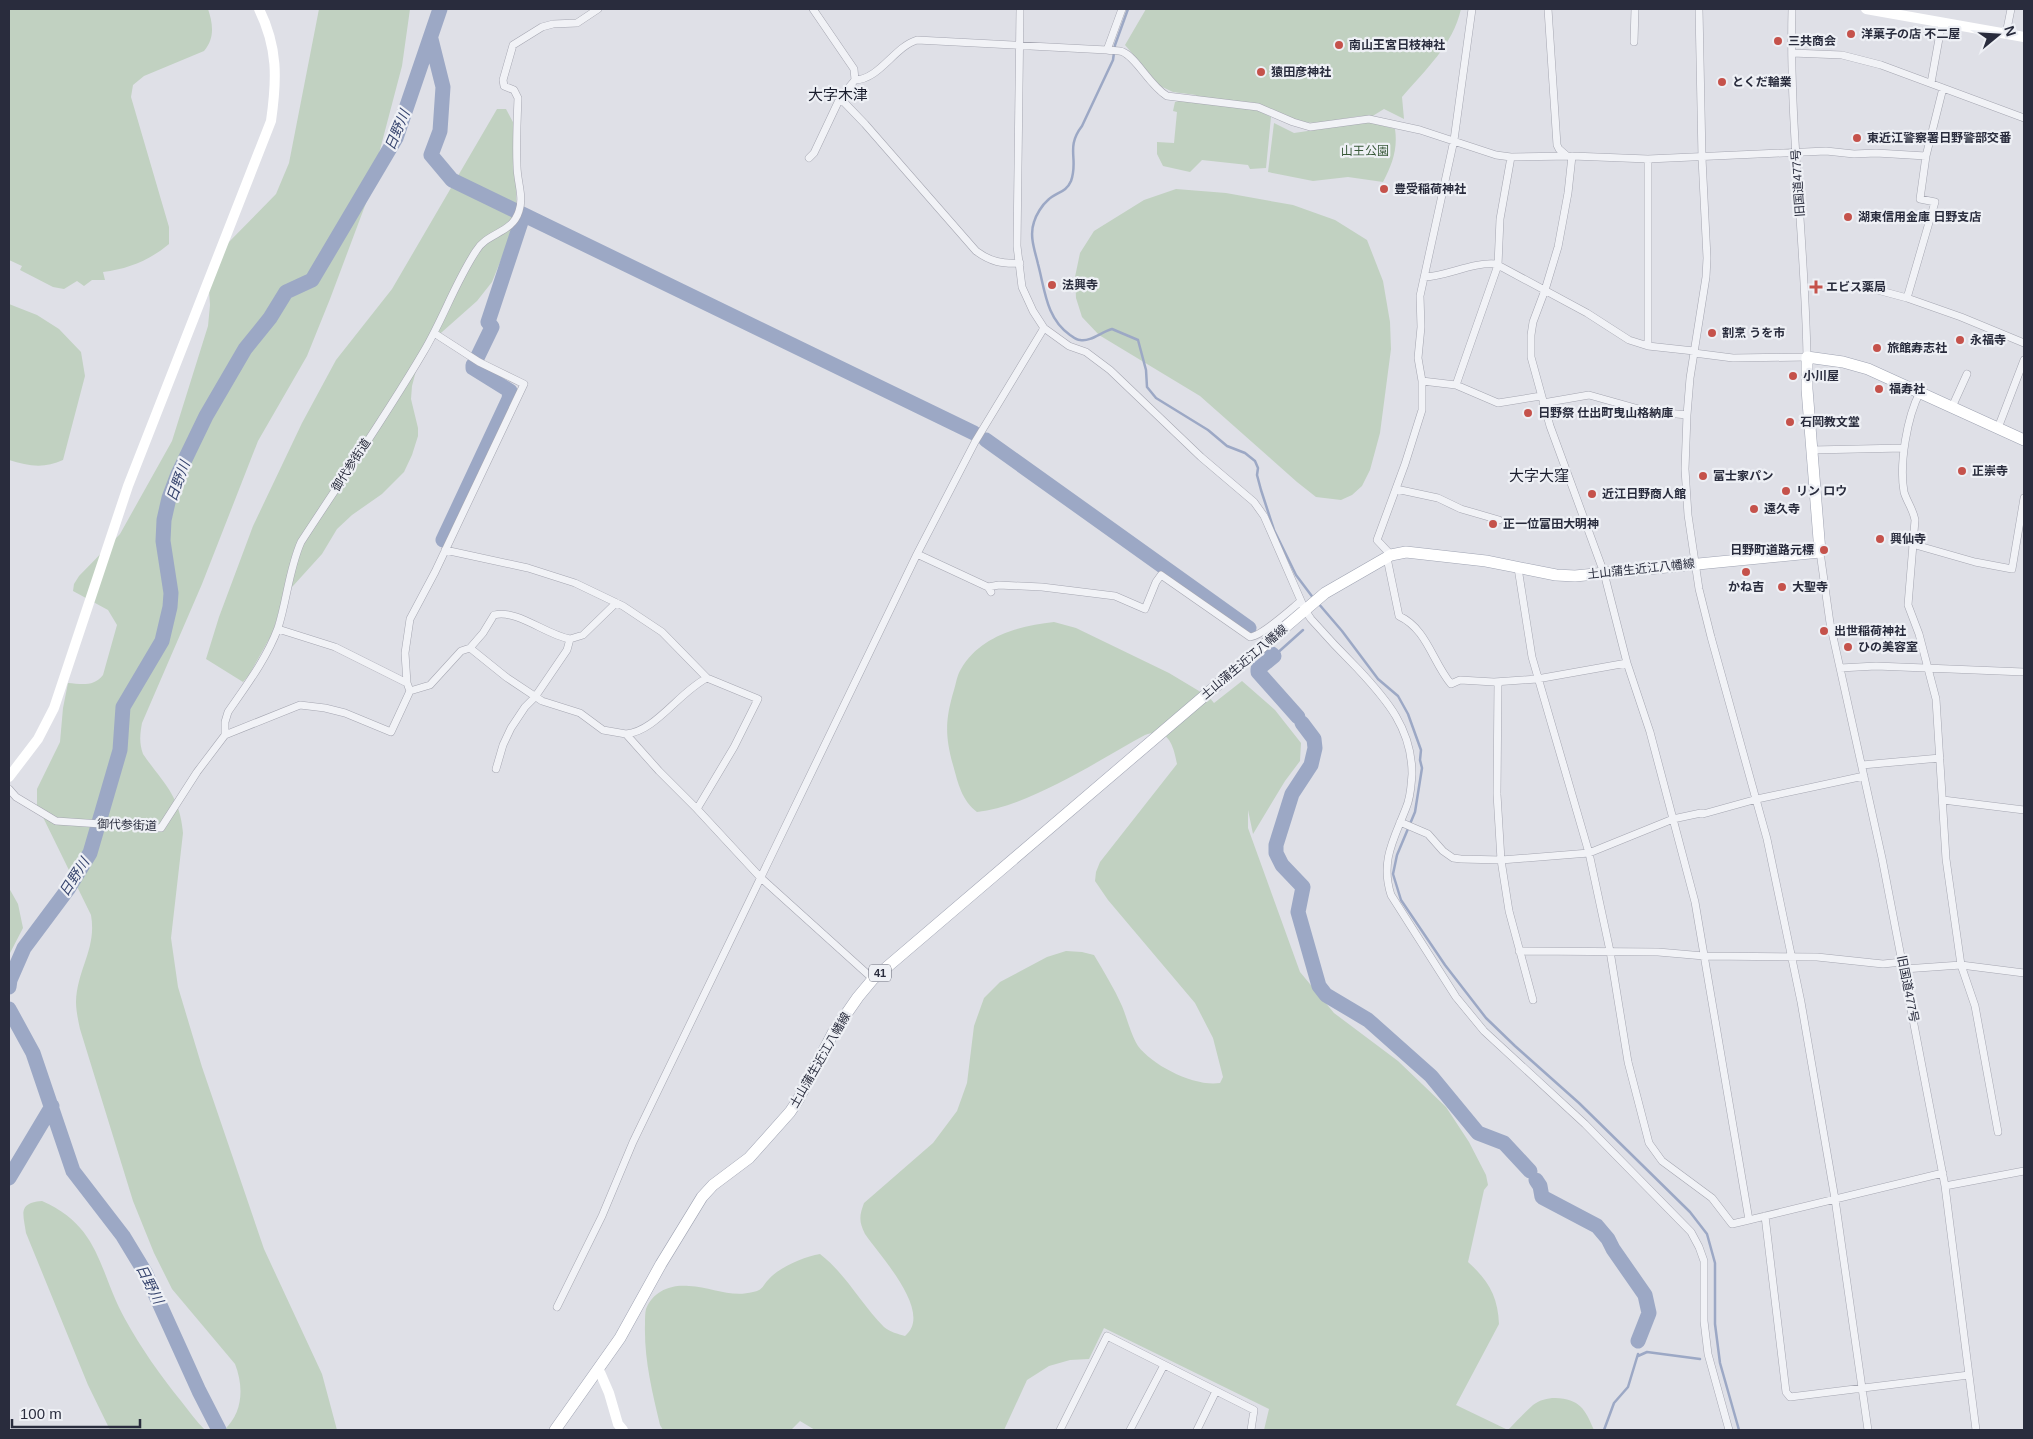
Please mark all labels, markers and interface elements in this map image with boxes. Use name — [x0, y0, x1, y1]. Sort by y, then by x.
north arrow — [1973, 10, 2023, 60]
text: N — [2001, 24, 2020, 38]
place label: 洋菓子の店 不二屋 — [1861, 27, 1960, 41]
marker: 洋菓子の店 不二屋 — [1845, 28, 1857, 40]
place label: 三共商会 — [1788, 34, 1836, 48]
marker: 三共商会 — [1772, 35, 1784, 47]
place label: 南山王宮日枝神社 — [1349, 38, 1445, 52]
marker: 南山王宮日枝神社 — [1333, 39, 1345, 51]
place label: 猿田彦神社 — [1271, 65, 1331, 79]
marker: 猿田彦神社 — [1255, 66, 1267, 78]
place label: とくだ輪業 — [1732, 75, 1792, 89]
marker: とくだ輪業 — [1716, 76, 1728, 88]
district label: 大字木津 — [808, 86, 868, 103]
water label: 日野川 — [381, 106, 413, 152]
place label: 東近江警察署日野警部交番 — [1867, 131, 2012, 145]
marker: 東近江警察署日野警部交番 — [1851, 132, 1863, 144]
park label: 山王公園 — [1341, 144, 1389, 158]
street label: 旧国道477号 — [1789, 149, 1807, 217]
place label: 豊受稲荷神社 — [1394, 182, 1466, 196]
marker: 豊受稲荷神社 — [1378, 183, 1390, 195]
place label: 湖東信用金庫 日野支店 — [1858, 210, 1981, 224]
marker: 湖東信用金庫 日野支店 — [1842, 211, 1854, 223]
place label: 法興寺 — [1062, 278, 1098, 292]
marker: 法興寺 — [1046, 279, 1058, 291]
place label: エビス薬局 — [1826, 280, 1886, 294]
marker: エビス薬局 — [1810, 281, 1822, 293]
place label: 割烹 うを市 — [1722, 326, 1785, 340]
marker: 割烹 うを市 — [1706, 327, 1718, 339]
place label: 永福寺 — [1970, 333, 2006, 347]
marker: 永福寺 — [1954, 334, 1966, 346]
place label: 旅館寿志社 — [1887, 341, 1947, 355]
marker: 旅館寿志社 — [1871, 342, 1883, 354]
place label: 小川屋 — [1803, 369, 1839, 383]
marker: 小川屋 — [1787, 370, 1799, 382]
place label: 福寿社 — [1889, 382, 1925, 396]
marker: 福寿社 — [1873, 383, 1885, 395]
place label: 日野祭 仕出町曳山格納庫 — [1538, 406, 1673, 420]
marker: 日野祭 仕出町曳山格納庫 — [1522, 407, 1534, 419]
place label: 石岡教文堂 — [1800, 415, 1860, 429]
marker: 石岡教文堂 — [1784, 416, 1796, 428]
street label: 御代参街道 — [329, 436, 373, 494]
water label: 日野川 — [163, 457, 193, 503]
place label: 正崇寺 — [1972, 464, 2008, 478]
marker: 正崇寺 — [1956, 465, 1968, 477]
district label: 大字大窪 — [1509, 467, 1569, 484]
place label: 富士家パン — [1713, 469, 1774, 483]
marker: 富士家パン — [1697, 470, 1709, 482]
place label: リン ロウ — [1796, 484, 1847, 498]
marker: リン ロウ — [1780, 485, 1792, 497]
place label: 近江日野商人館 — [1602, 487, 1686, 501]
marker: 近江日野商人館 — [1586, 488, 1598, 500]
place label: 遠久寺 — [1764, 502, 1800, 516]
marker: 遠久寺 — [1748, 503, 1760, 515]
place label: 正一位富田大明神 — [1503, 517, 1599, 531]
marker: 正一位富田大明神 — [1487, 518, 1499, 530]
place label: 興仙寺 — [1890, 532, 1926, 546]
marker: 興仙寺 — [1874, 533, 1886, 545]
place label: 日野町道路元標 — [1730, 543, 1814, 557]
marker: 日野町道路元標 — [1818, 544, 1830, 556]
street label: 土山蒲生近江八幡線 — [1587, 556, 1695, 582]
marker: かね吉 — [1740, 566, 1752, 578]
place label: かね吉 — [1728, 580, 1764, 594]
place label: 大聖寺 — [1792, 580, 1828, 594]
marker: 大聖寺 — [1776, 581, 1788, 593]
street label: 土山蒲生近江八幡線 — [1198, 622, 1290, 702]
place label: 出世稲荷神社 — [1834, 624, 1906, 638]
marker: 出世稲荷神社 — [1818, 625, 1830, 637]
place label: ひの美容室 — [1858, 640, 1918, 654]
marker: ひの美容室 — [1842, 641, 1854, 653]
street label: 御代参街道 — [97, 817, 157, 833]
water label: 日野川 — [56, 853, 93, 899]
street label: 旧国道477号 — [1895, 954, 1921, 1024]
road number: 41 — [869, 964, 891, 981]
street label: 土山蒲生近江八幡線 — [787, 1010, 853, 1110]
water label: 日野川 — [133, 1262, 168, 1308]
scale bar — [12, 1396, 140, 1428]
text: 100 m — [20, 1405, 62, 1422]

